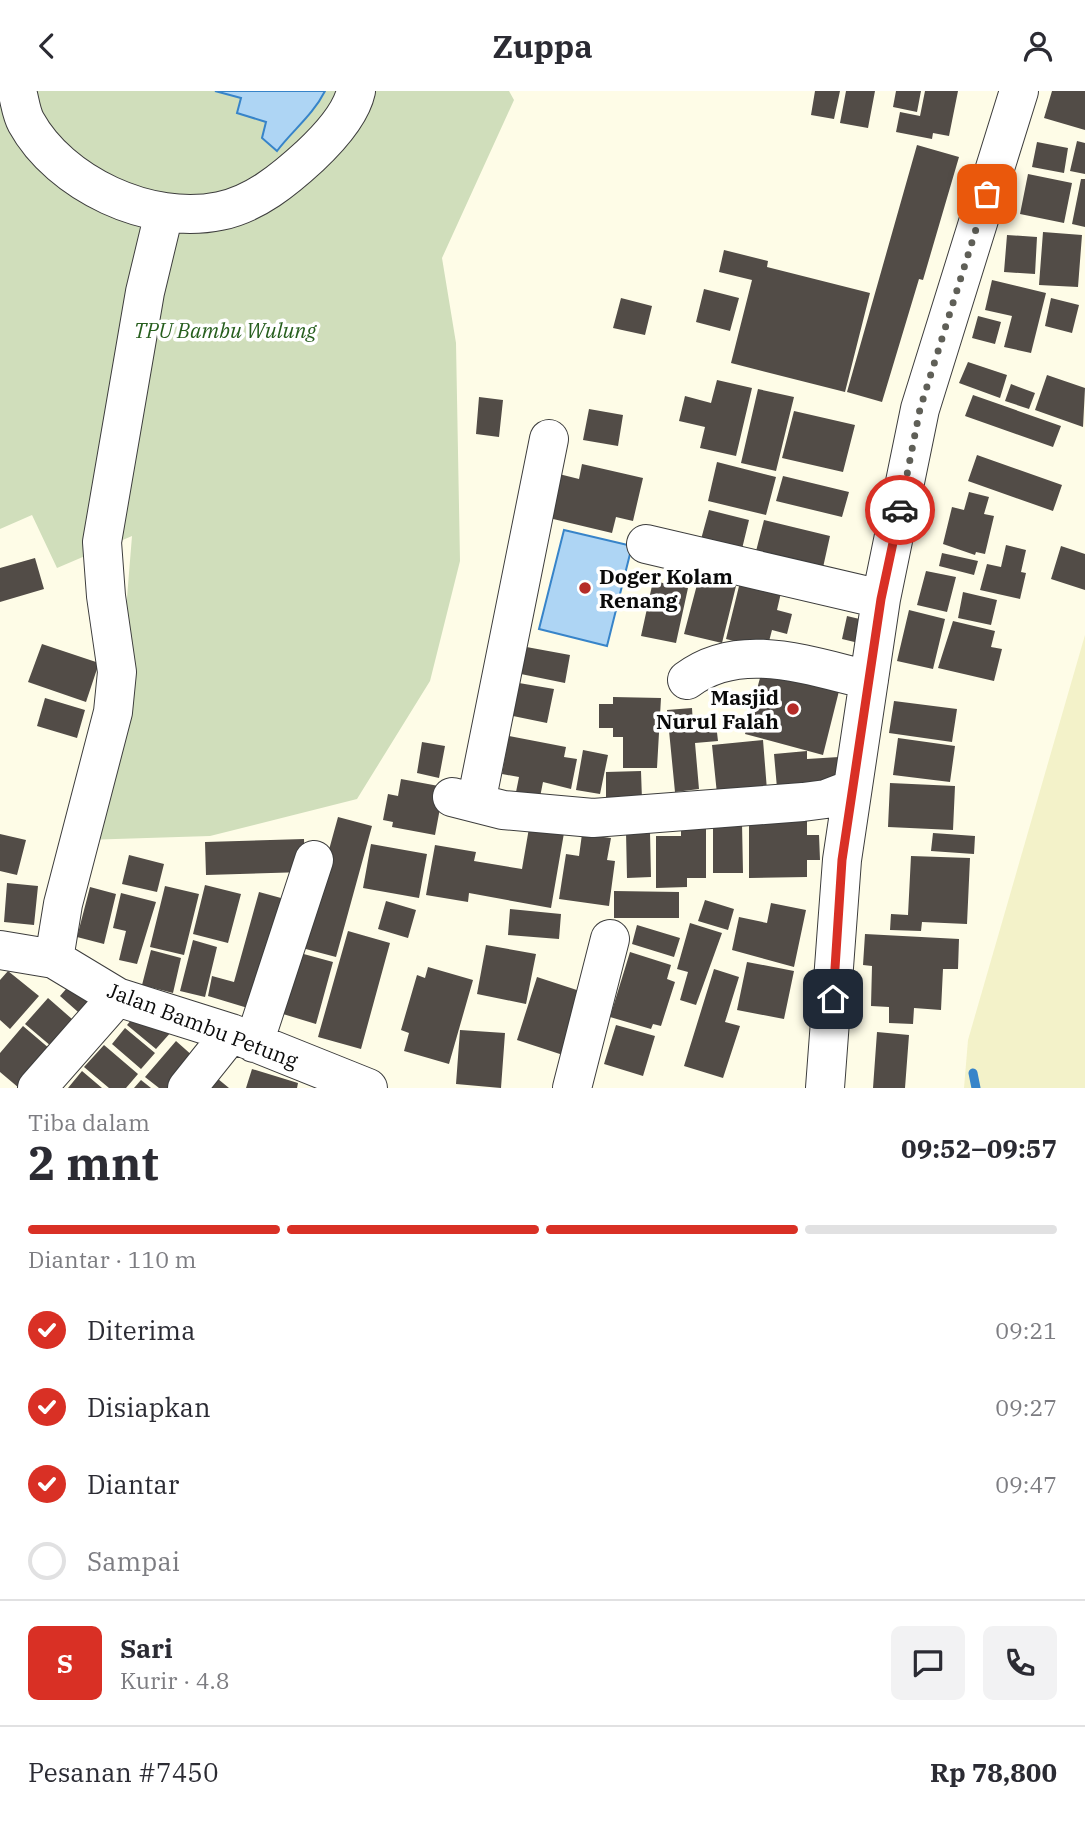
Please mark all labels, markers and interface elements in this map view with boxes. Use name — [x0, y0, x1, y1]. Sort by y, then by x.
text: Zuppa — [492, 25, 593, 67]
icon: back — [28, 27, 66, 65]
icon: person — [1019, 27, 1057, 65]
pin — [957, 164, 1017, 224]
icon: bag — [968, 175, 1006, 213]
park label: TPU Bambu Wulung — [134, 316, 317, 344]
courier — [865, 475, 935, 545]
icon: car — [881, 491, 919, 529]
place label: Doger Kolam Renang — [599, 562, 733, 614]
marker: Doger Kolam Renang — [577, 580, 593, 596]
place label: Masjid Nurul Falah — [656, 683, 779, 735]
marker: Masjid Nurul Falah — [785, 701, 801, 717]
pin — [803, 969, 863, 1029]
street label: Jalan Bambu Petung — [104, 976, 303, 1075]
icon: home — [814, 980, 852, 1018]
text: Tiba dalam — [28, 1107, 150, 1137]
text: 09:52–09:57 — [901, 1131, 1057, 1165]
text: 2 mnt — [28, 1133, 159, 1193]
text: Diantar · 110 m — [28, 1244, 196, 1274]
icon: check — [28, 1311, 66, 1349]
text: Diterima — [87, 1313, 195, 1347]
text: 09:21 — [995, 1315, 1057, 1345]
icon: check — [28, 1388, 66, 1426]
text: Disiapkan — [87, 1390, 211, 1424]
text: 09:27 — [995, 1392, 1057, 1422]
icon: check — [28, 1465, 66, 1503]
text: Diantar — [87, 1467, 179, 1501]
text: 09:47 — [995, 1469, 1057, 1499]
text: Sampai — [87, 1544, 180, 1578]
button: chat — [891, 1626, 965, 1700]
button: phone — [983, 1626, 1057, 1700]
text: Sari — [120, 1631, 173, 1665]
text: S — [57, 1646, 73, 1680]
text: Kurir · 4.8 — [120, 1665, 229, 1695]
text: Pesanan #7450 — [28, 1755, 218, 1789]
text: Rp 78,800 — [930, 1755, 1057, 1789]

